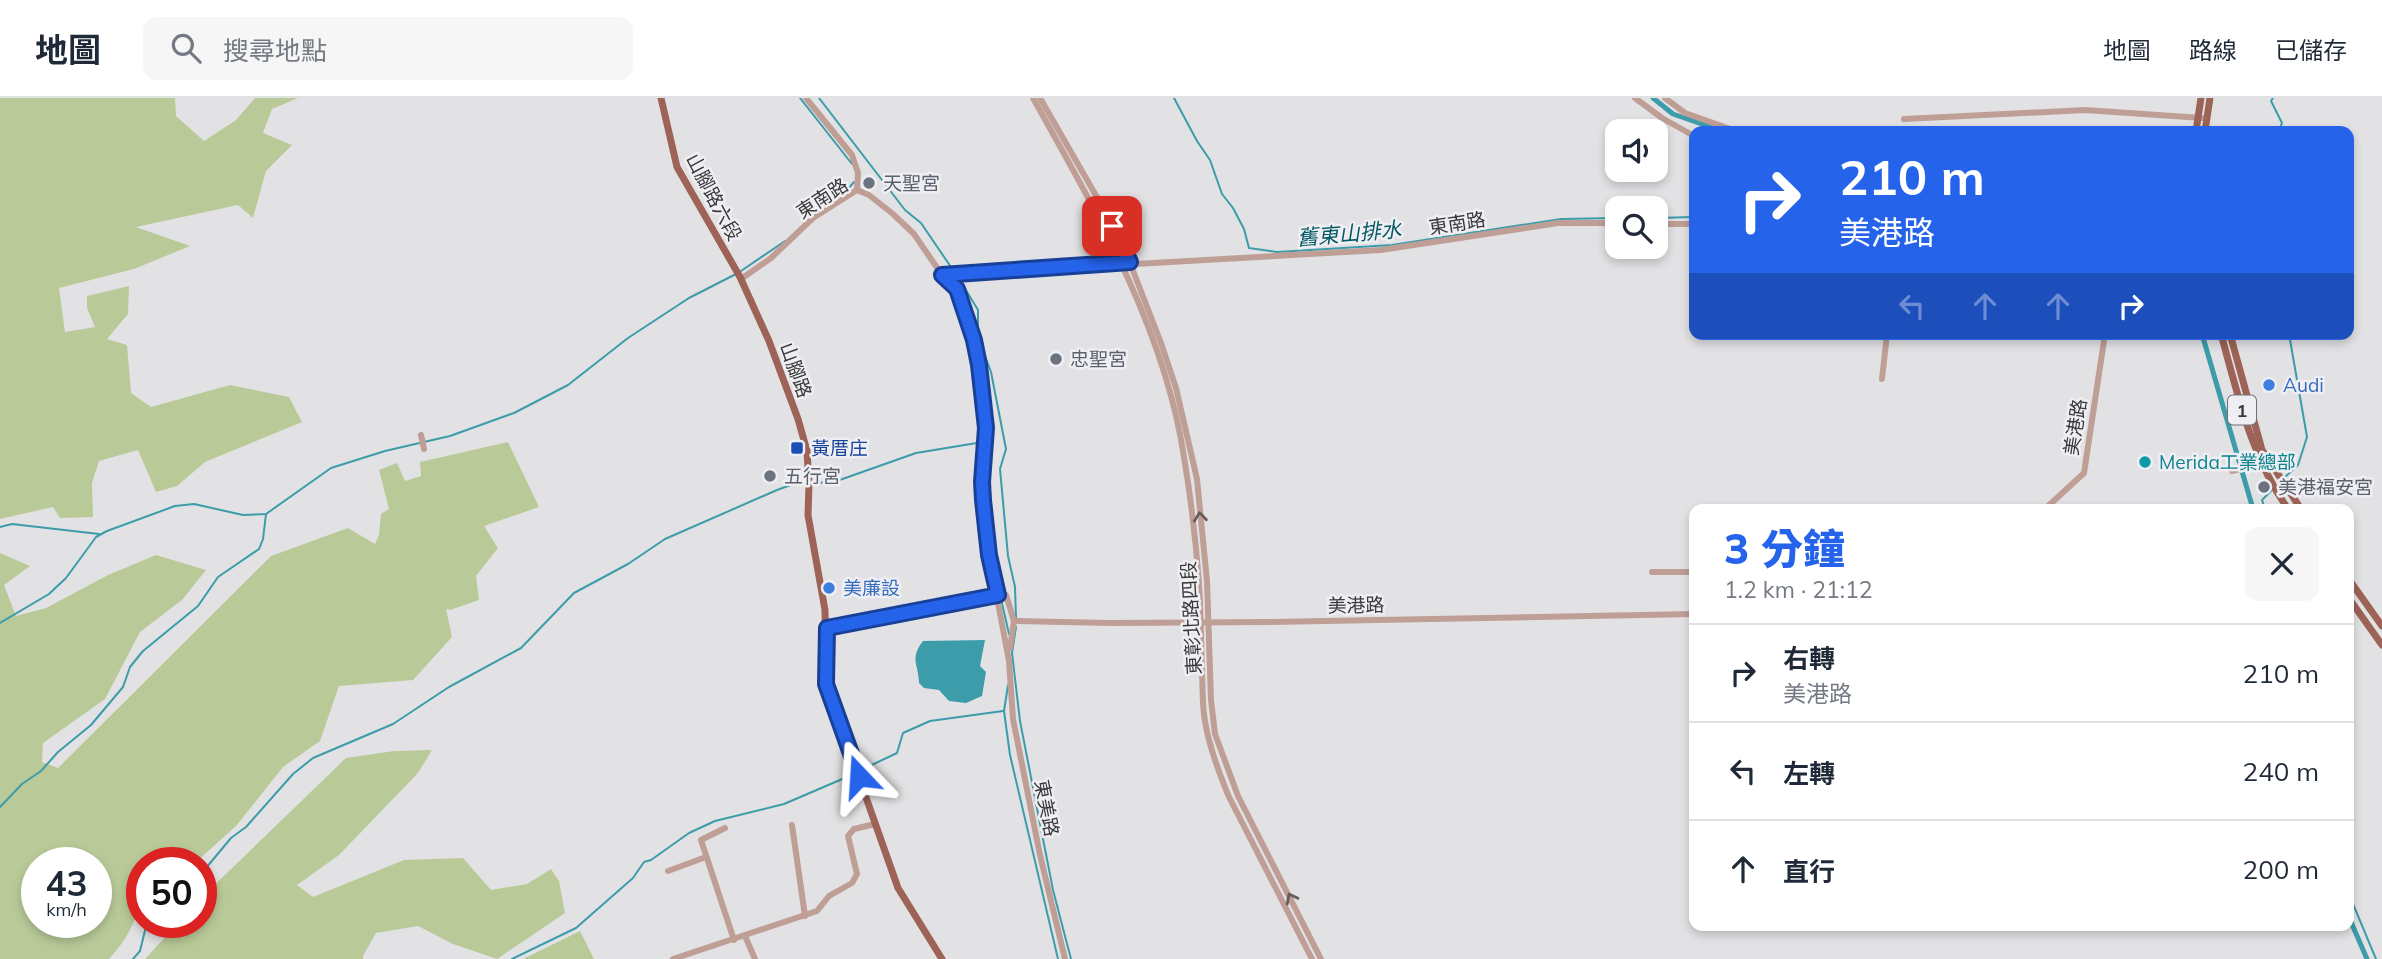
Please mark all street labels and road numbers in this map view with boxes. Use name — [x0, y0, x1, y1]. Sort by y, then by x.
street label: 山腳路六段 — [681, 149, 747, 245]
street label: 東南路 — [792, 172, 852, 224]
street label: 東南路 — [1427, 207, 1487, 239]
street label: 山腳路 — [775, 339, 817, 401]
road number: 1 — [2228, 396, 2256, 424]
street label: 美港路 — [2059, 397, 2091, 457]
street label: 東彰北路四段 — [1176, 560, 1206, 676]
street label: 美港路 — [1327, 593, 1385, 617]
street label: 東美路 — [1030, 778, 1064, 838]

